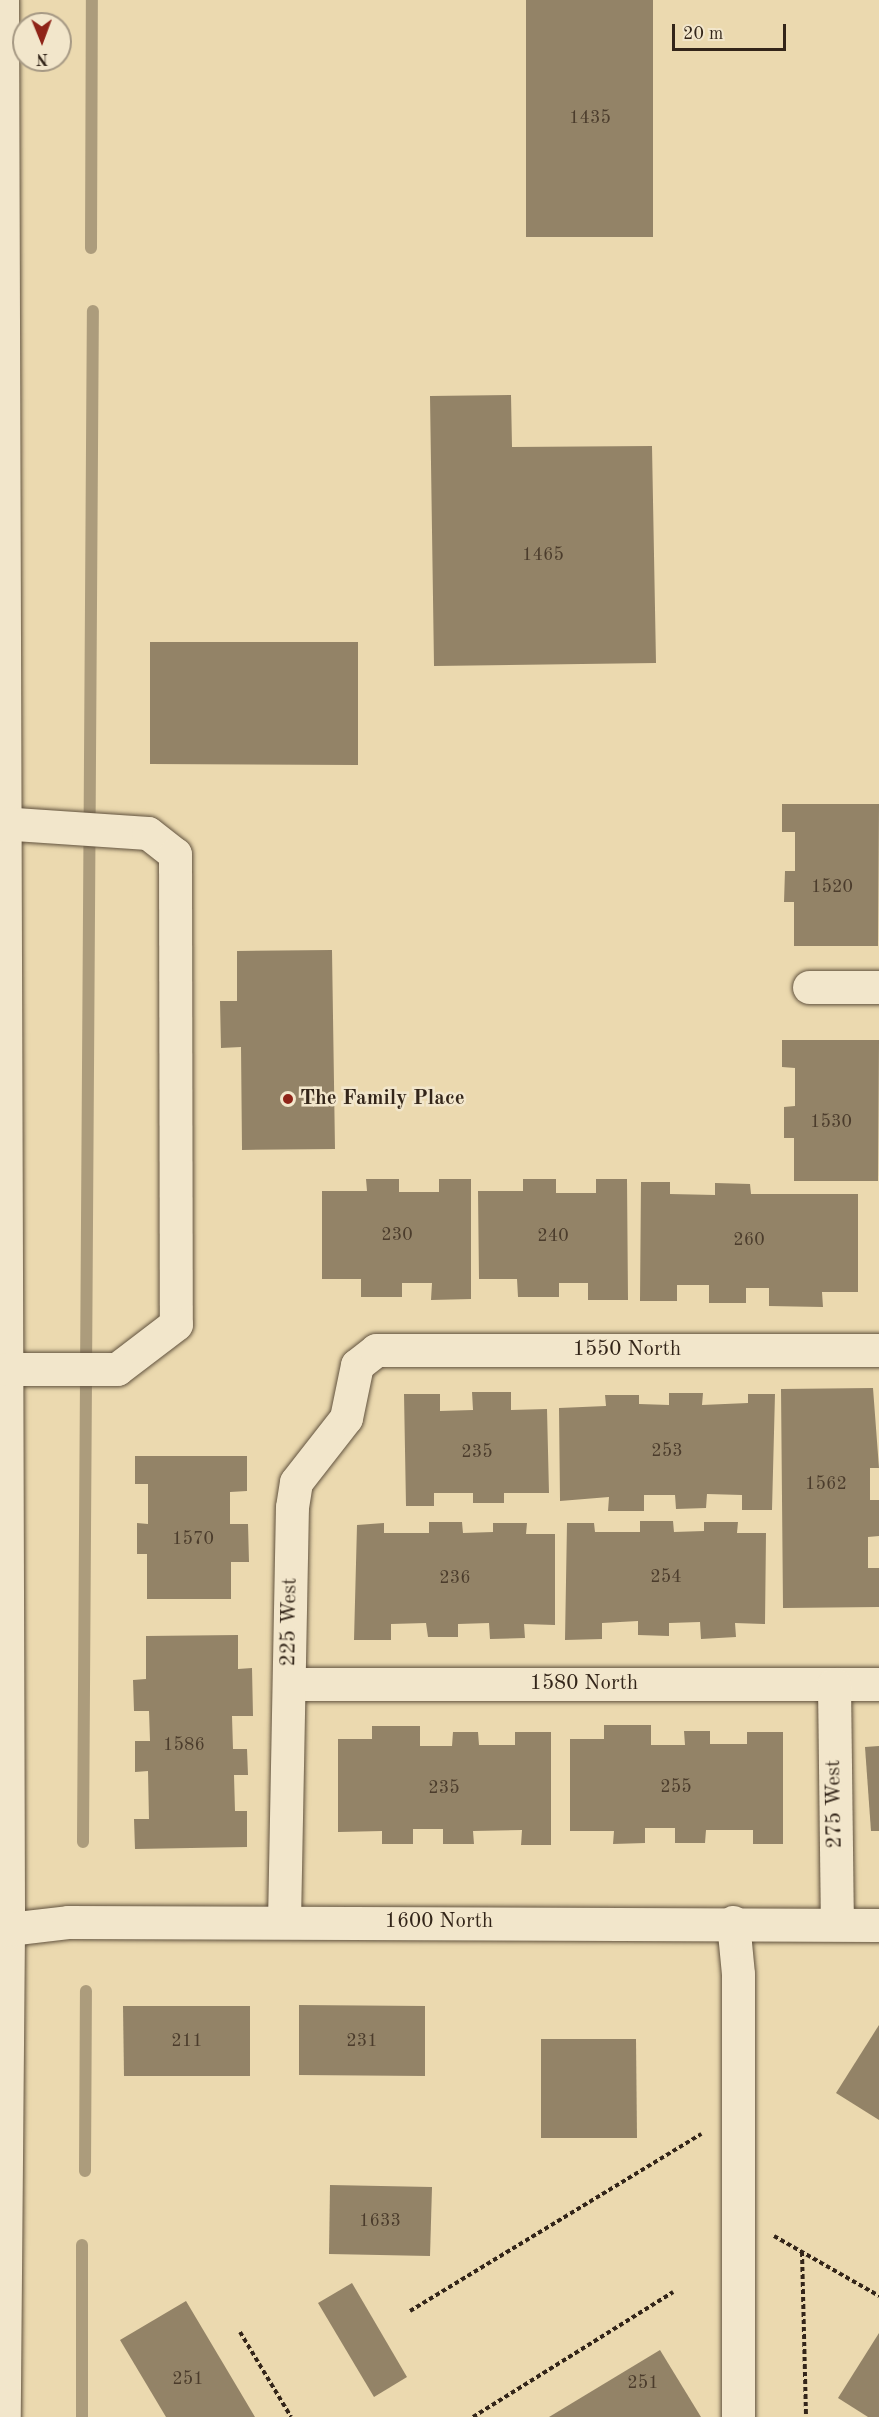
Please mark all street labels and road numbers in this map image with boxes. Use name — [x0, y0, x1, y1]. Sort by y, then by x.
street label: 1550 North — [573, 1337, 681, 1363]
street label: 225 West — [277, 1577, 303, 1667]
street label: 1580 North — [530, 1671, 638, 1697]
street label: 275 West — [822, 1759, 848, 1849]
street label: 1600 North — [385, 1909, 493, 1935]

